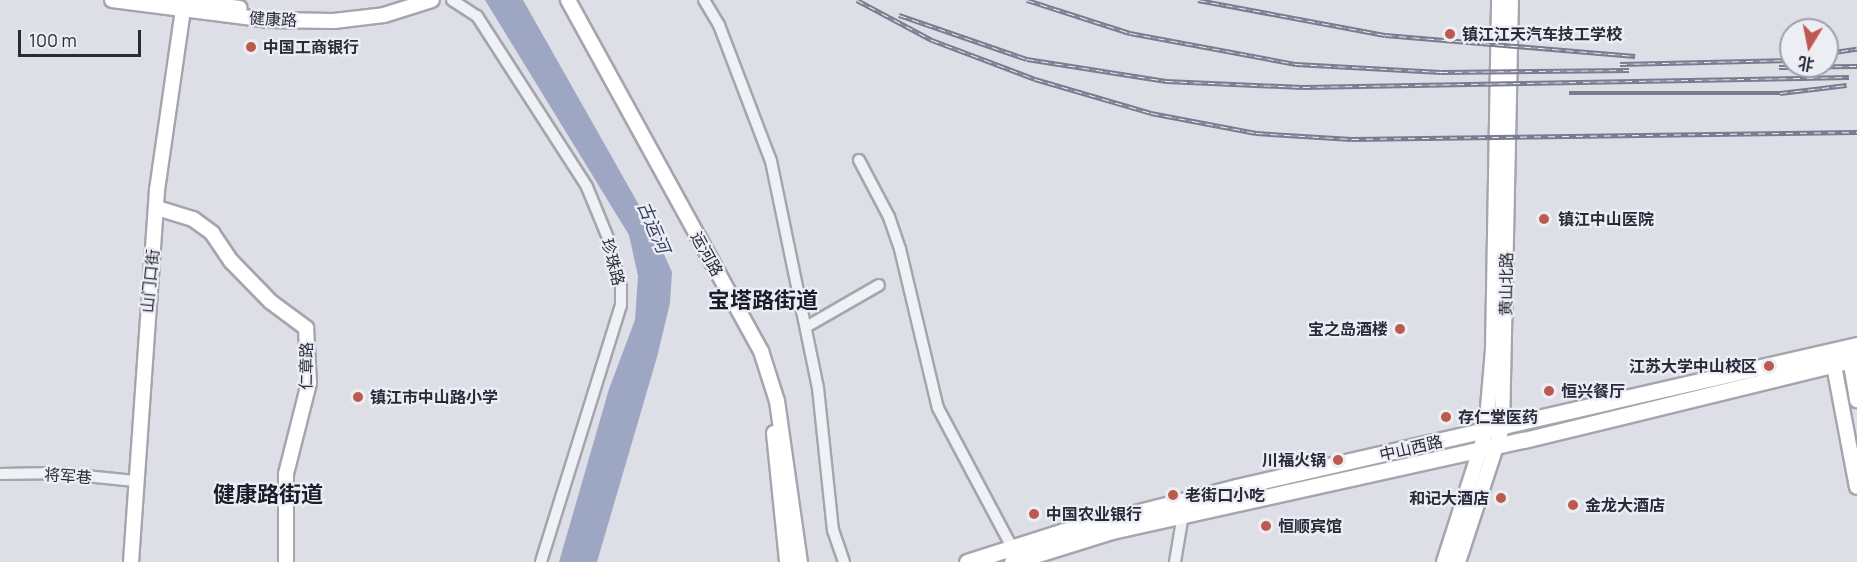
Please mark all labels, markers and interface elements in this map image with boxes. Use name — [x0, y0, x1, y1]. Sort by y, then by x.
street label: 健康路 — [249, 8, 297, 30]
scale bar — [21, 18, 144, 56]
north arrow — [1779, 18, 1839, 78]
place label: 镇江江天汽车技工学校 — [1462, 24, 1622, 44]
marker: 镇江江天汽车技工学校 — [1443, 27, 1457, 41]
text: 100 m — [29, 28, 77, 52]
place label: 中国工商银行 — [263, 37, 359, 57]
marker: 中国工商银行 — [244, 40, 258, 54]
text: 北 — [1796, 52, 1816, 76]
water label: 古运河 — [634, 198, 674, 256]
place label: 镇江中山医院 — [1558, 209, 1654, 229]
marker: 镇江中山医院 — [1535, 210, 1553, 228]
street label: 运河路 — [687, 228, 727, 280]
street label: 珍珠路 — [598, 236, 628, 288]
street label: 山门口街 — [137, 248, 163, 314]
street label: 黄山北路 — [1496, 252, 1516, 316]
district label: 宝塔路街道 — [708, 288, 818, 314]
place label: 宝之岛酒楼 — [1308, 319, 1388, 339]
marker: 宝之岛酒楼 — [1393, 322, 1407, 336]
street label: 仁章路 — [296, 342, 316, 390]
place label: 江苏大学中山校区 — [1629, 356, 1757, 376]
marker: 江苏大学中山校区 — [1762, 359, 1776, 373]
place label: 恒兴餐厅 — [1561, 381, 1625, 401]
marker: 恒兴餐厅 — [1542, 384, 1556, 398]
place label: 镇江市中山路小学 — [370, 387, 498, 407]
marker: 镇江市中山路小学 — [351, 390, 365, 404]
place label: 存仁堂医药 — [1458, 407, 1538, 427]
marker: 存仁堂医药 — [1439, 410, 1453, 424]
street label: 中山西路 — [1378, 431, 1444, 465]
place label: 川福火锅 — [1262, 450, 1326, 470]
marker: 川福火锅 — [1331, 453, 1345, 467]
street label: 将军巷 — [43, 465, 93, 487]
district label: 健康路街道 — [213, 482, 323, 508]
place label: 老街口小吃 — [1185, 485, 1265, 505]
marker: 老街口小吃 — [1166, 488, 1180, 502]
place label: 和记大酒店 — [1409, 488, 1489, 508]
marker: 和记大酒店 — [1494, 491, 1508, 505]
place label: 金龙大酒店 — [1585, 495, 1665, 515]
marker: 金龙大酒店 — [1566, 498, 1580, 512]
place label: 中国农业银行 — [1046, 504, 1142, 524]
marker: 中国农业银行 — [1027, 507, 1041, 521]
place label: 恒顺宾馆 — [1278, 516, 1342, 536]
marker: 恒顺宾馆 — [1259, 519, 1273, 533]

